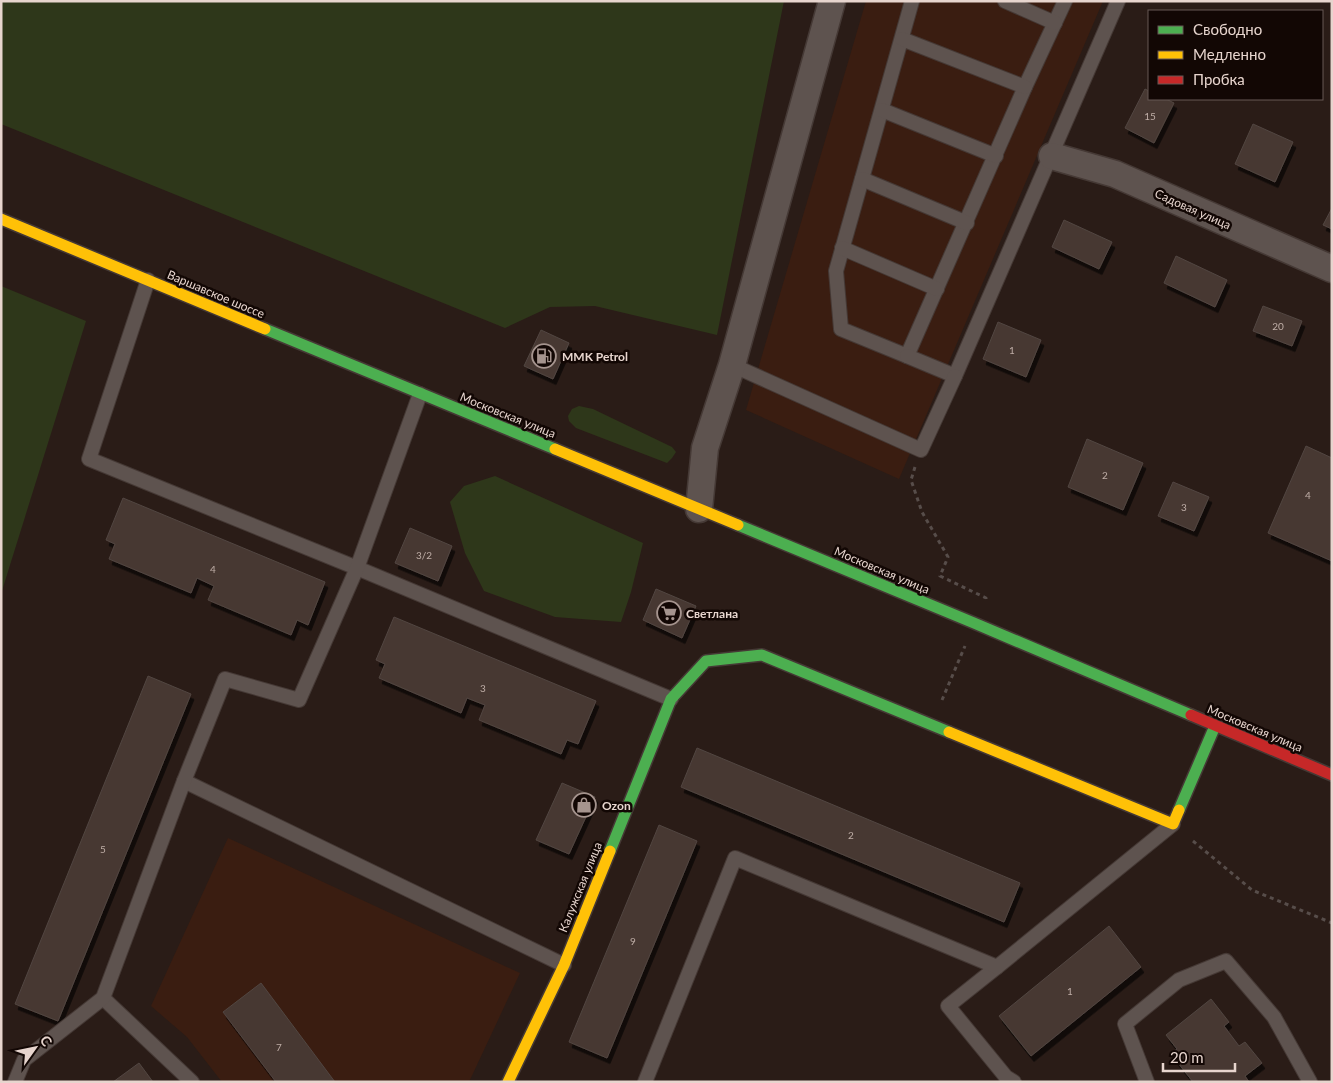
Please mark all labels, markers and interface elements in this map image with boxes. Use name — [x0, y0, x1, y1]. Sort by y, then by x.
legend — [1148, 10, 1323, 100]
text: Свободно — [1193, 20, 1262, 38]
text: Медленно — [1193, 45, 1266, 63]
text: Пробка — [1193, 70, 1245, 88]
house number: 15 — [1144, 110, 1156, 122]
street label: Садовая улица — [1153, 186, 1233, 232]
street label: Варшавское шоссе — [165, 267, 267, 321]
house number: 20 — [1272, 320, 1284, 332]
fuel station icon: MMK Petrol — [531, 343, 557, 369]
house number: 1 — [1009, 344, 1015, 356]
place label: MMK Petrol — [562, 349, 628, 364]
street label: Московская улица — [458, 389, 558, 441]
house number: 2 — [1102, 469, 1108, 481]
house number: 4 — [1305, 489, 1311, 501]
house number: 3 — [1181, 501, 1187, 513]
street label: Московская улица — [832, 543, 932, 597]
house number: 3/2 — [416, 549, 432, 561]
house number: 4 — [210, 563, 216, 575]
supermarket icon: Светлана — [656, 600, 682, 626]
place label: Светлана — [686, 606, 738, 621]
house number: 3 — [480, 682, 486, 694]
street label: Московская улица — [1205, 701, 1305, 755]
shop icon: Ozon — [571, 792, 597, 818]
place label: Ozon — [602, 798, 631, 813]
house number: 2 — [848, 829, 854, 841]
street label: Калужская улица — [555, 840, 605, 934]
house number: 5 — [100, 843, 106, 855]
house number: 9 — [630, 935, 636, 947]
house number: 1 — [1067, 985, 1073, 997]
north arrow — [10, 1023, 60, 1073]
text: С — [37, 1032, 56, 1050]
scale bar — [1163, 1040, 1236, 1072]
house number: 7 — [276, 1041, 282, 1053]
text: 20 m — [1170, 1048, 1204, 1066]

